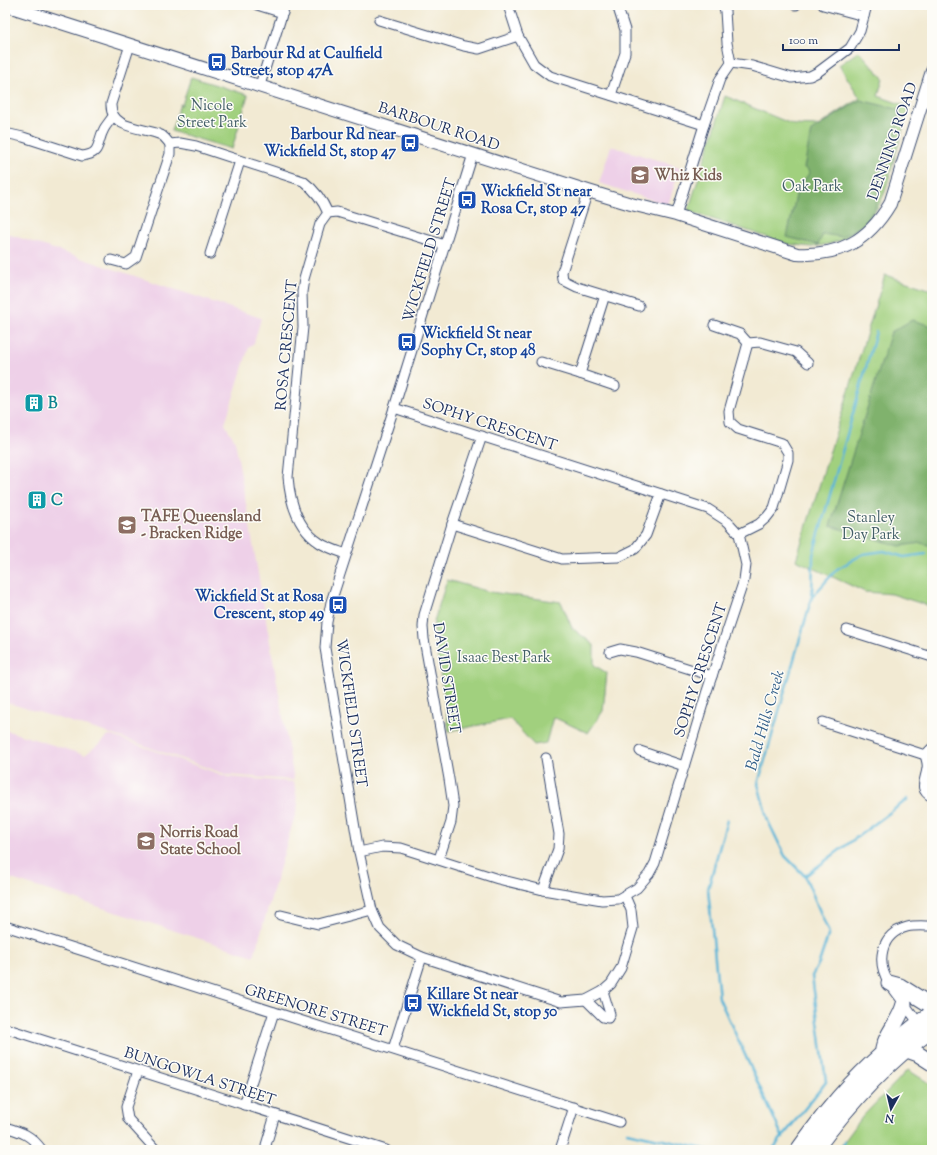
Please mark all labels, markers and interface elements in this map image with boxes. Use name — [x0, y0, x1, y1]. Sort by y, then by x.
scale bar — [783, 26, 899, 52]
text: 100 m — [789, 32, 818, 50]
place label: Barbour Rd at Caulfield Street, stop 47A — [231, 44, 383, 82]
bus stop icon: Barbour Rd at Caulfield Street, stop 47A — [206, 51, 228, 73]
street label: DENNING ROAD — [863, 79, 924, 203]
park label: Nicole Street Park — [177, 96, 247, 134]
street label: BARBOUR ROAD — [375, 98, 502, 157]
place label: Barbour Rd near Wickfield St, stop 47 — [264, 125, 396, 163]
bus stop icon: Barbour Rd near Wickfield St, stop 47 — [399, 132, 421, 154]
school or university icon: Whiz Kids — [629, 164, 651, 186]
place label: Whiz Kids — [654, 166, 722, 187]
street label: WICKFIELD STREET — [398, 175, 463, 325]
park label: Oak Park — [782, 177, 842, 198]
place label: Wickfield St near Rosa Cr, stop 47 — [481, 182, 592, 220]
bus stop icon: Wickfield St near Rosa Cr, stop 47 — [456, 189, 478, 211]
street label: ROSA CRESCENT — [271, 278, 304, 412]
place label: Wickfield St near Sophy Cr, stop 48 — [421, 324, 536, 362]
bus stop icon: Wickfield St near Sophy Cr, stop 48 — [396, 331, 418, 353]
building icon: B — [23, 392, 45, 414]
place label: B — [48, 394, 58, 415]
street label: SOPHY CRESCENT — [419, 394, 560, 457]
building icon: C — [26, 489, 48, 511]
place label: C — [51, 491, 63, 512]
place label: TAFE Queensland - Bracken Ridge — [141, 507, 262, 545]
park label: Stanley Day Park — [842, 508, 900, 546]
school or university icon: TAFE Queensland - Bracken Ridge — [116, 514, 138, 536]
place label: Wickfield St at Rosa Crescent, stop 49 — [195, 587, 324, 625]
bus stop icon: Wickfield St at Rosa Crescent, stop 49 — [327, 594, 349, 616]
street label: SOPHY CRESCENT — [670, 600, 733, 741]
street label: DAVID STREET — [426, 621, 465, 736]
street label: WICKFIELD STREET — [330, 638, 371, 789]
park label: Isaac Best Park — [457, 648, 551, 669]
water label: Bald Hills Creek — [741, 668, 792, 774]
place label: Norris Road State School — [160, 823, 242, 861]
school or university icon: Norris Road State School — [135, 830, 157, 852]
street label: GREENORE STREET — [242, 980, 390, 1043]
place label: Killare St near Wickfield St, stop 50 — [427, 985, 557, 1023]
bus stop icon: Killare St near Wickfield St, stop 50 — [402, 992, 424, 1014]
street label: BUNGOWLA STREET — [121, 1043, 279, 1112]
north arrow — [871, 1089, 911, 1129]
text: N — [884, 1109, 896, 1127]

